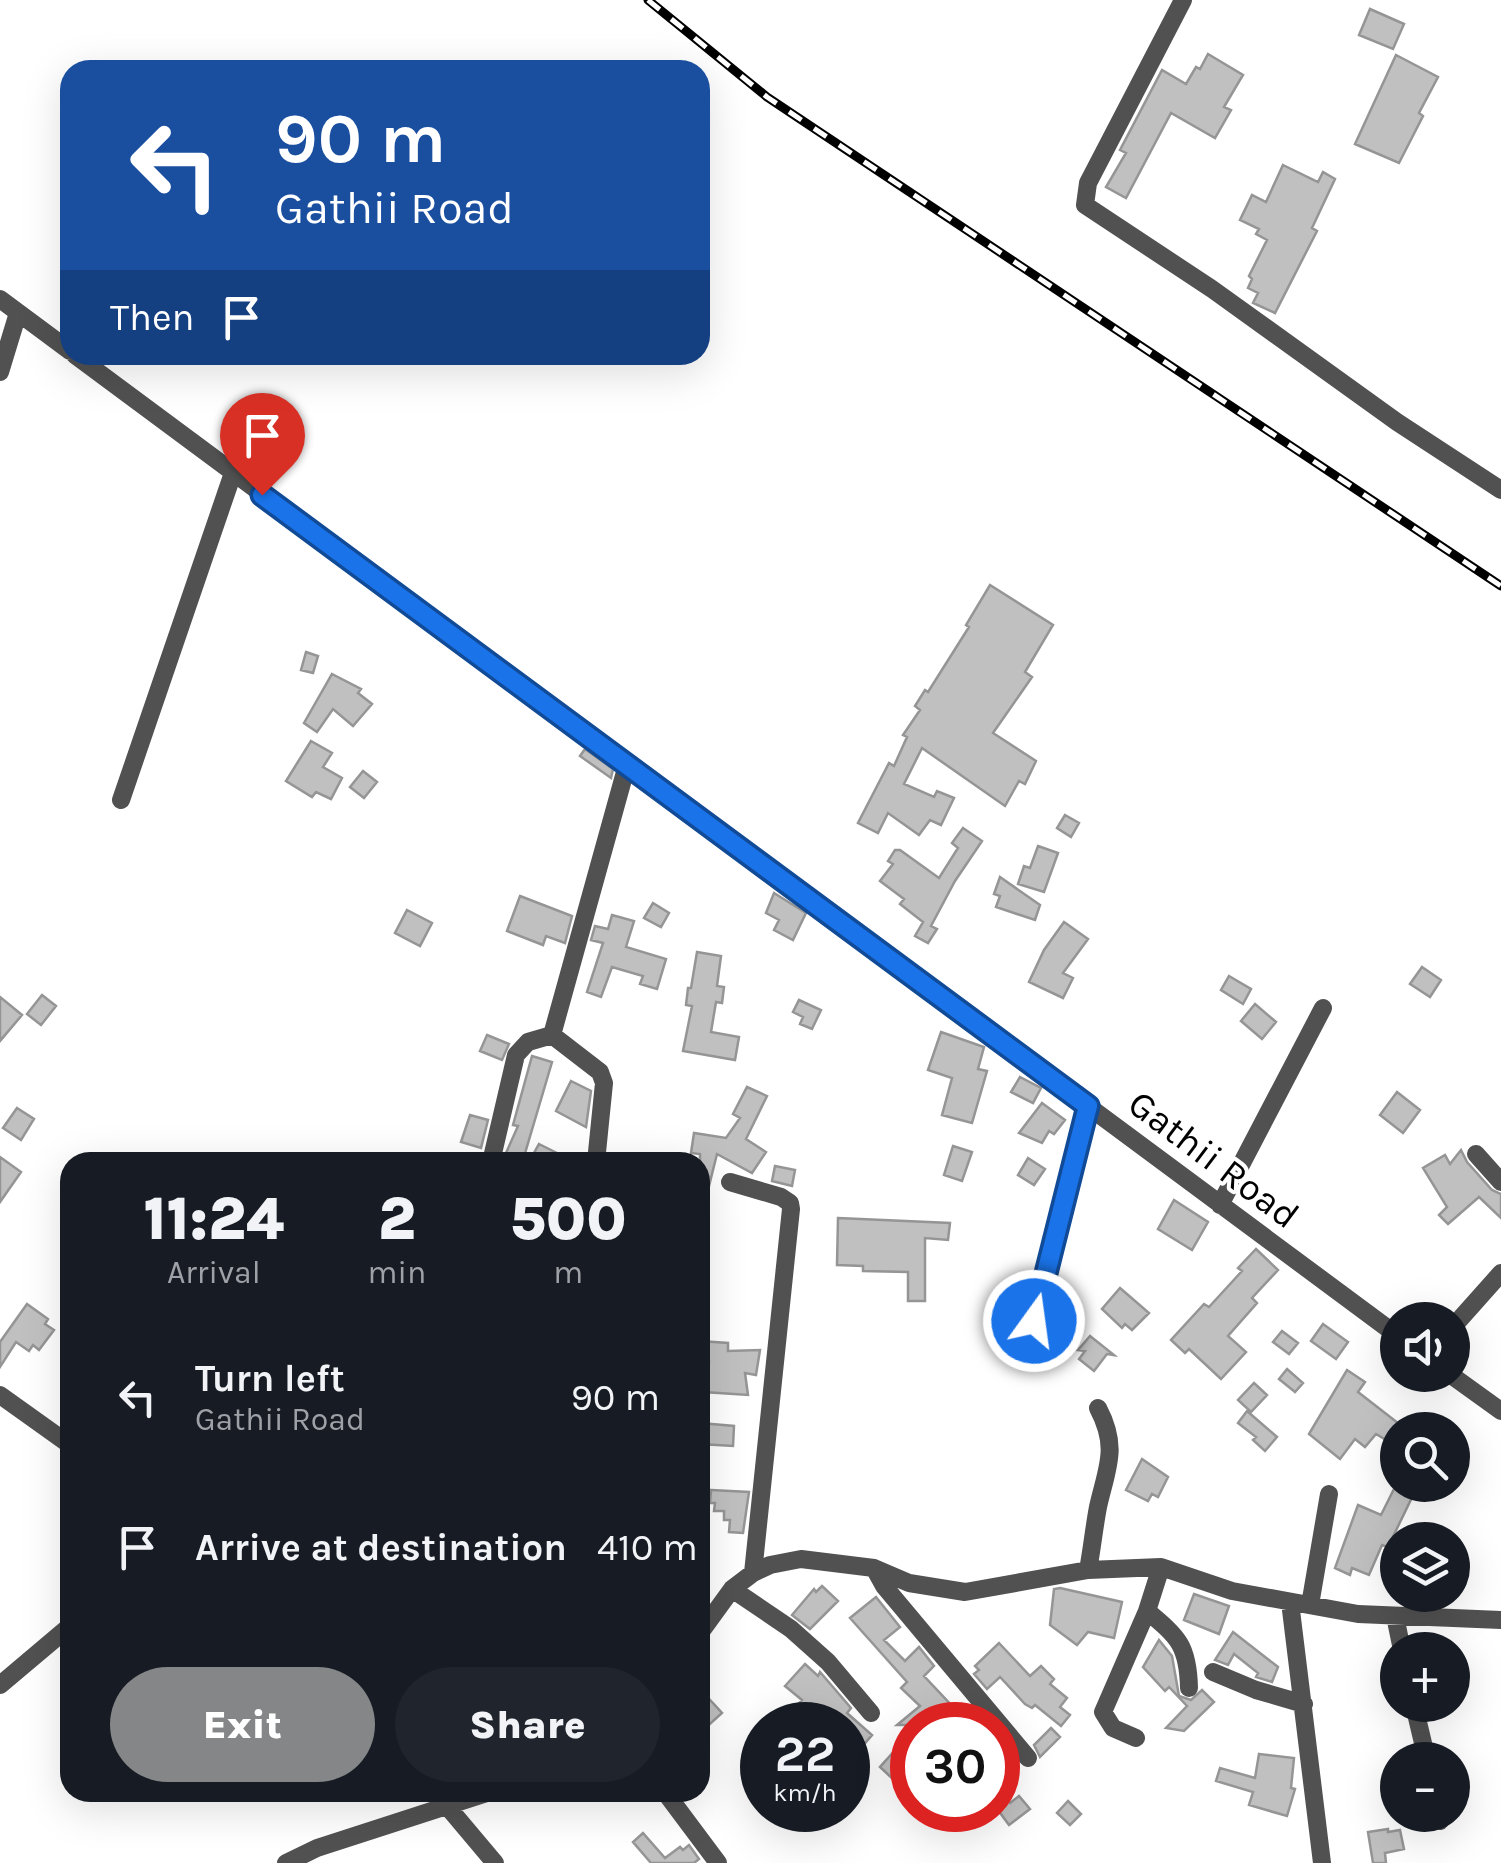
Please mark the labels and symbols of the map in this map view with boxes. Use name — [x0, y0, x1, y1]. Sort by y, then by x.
pin — [220, 393, 305, 496]
street label: Gathii Road — [1120, 1081, 1308, 1238]
position arrow — [982, 1269, 1086, 1373]
speed limit sign: 30 — [890, 1702, 1020, 1832]

